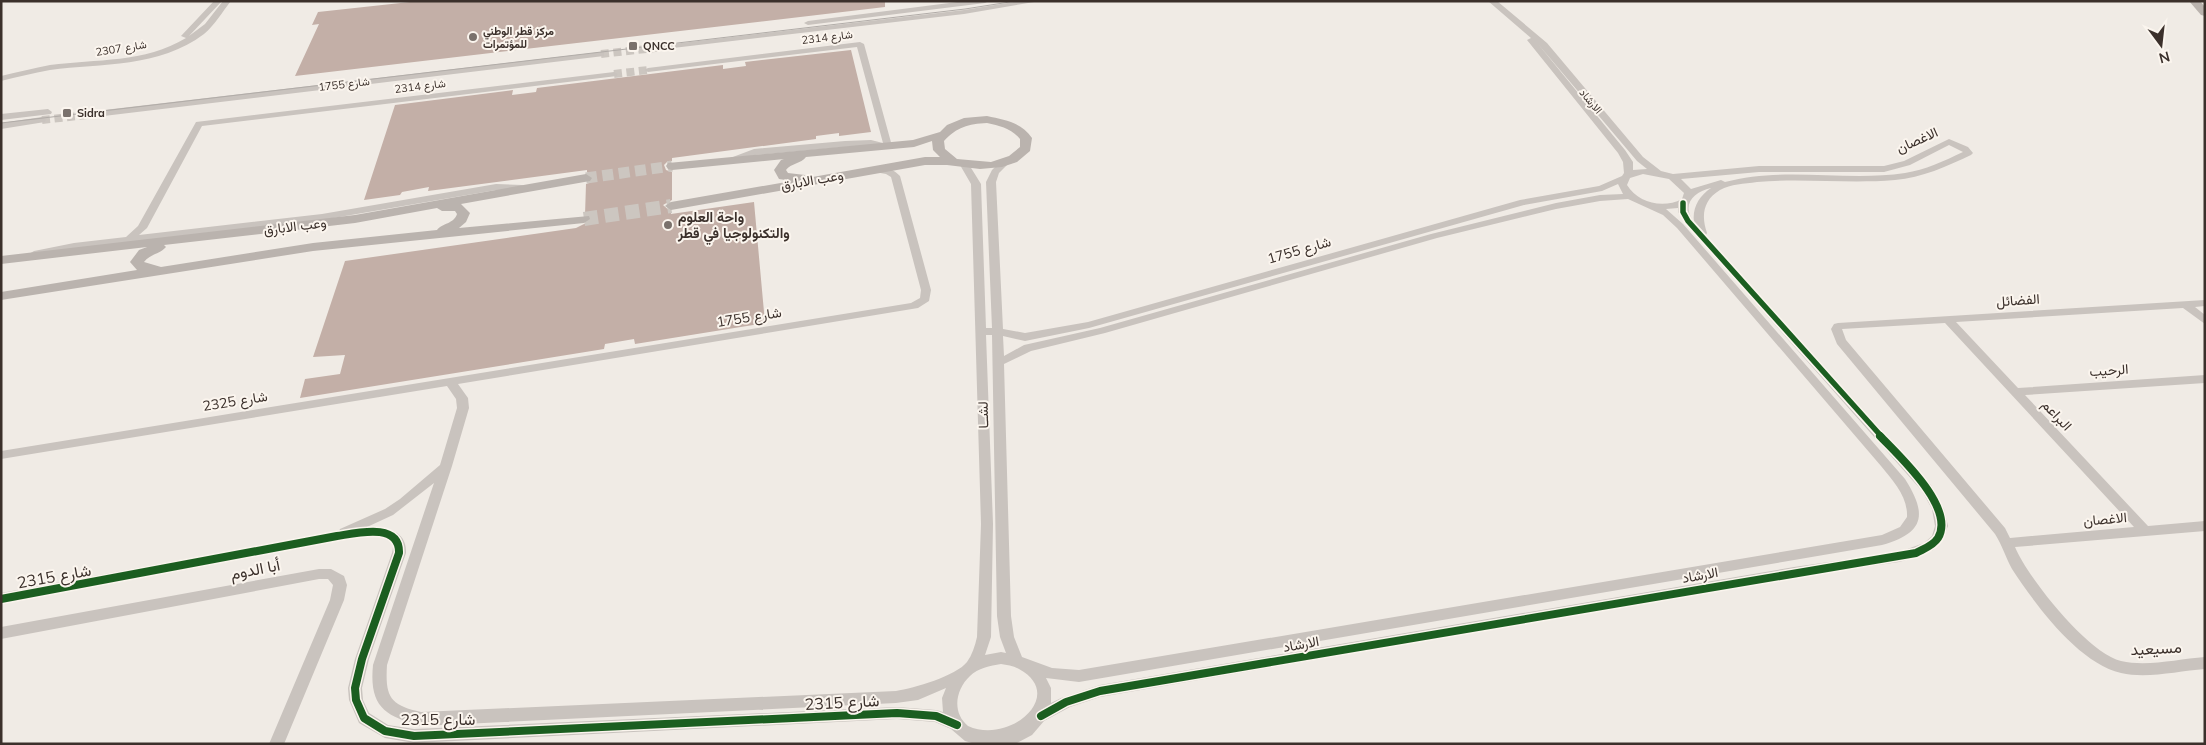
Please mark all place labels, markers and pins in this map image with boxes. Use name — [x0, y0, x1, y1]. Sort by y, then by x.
place label: مركز قطر الوطني للمؤتمرات — [483, 24, 554, 51]
marker: مركز قطر الوطني للمؤتمرات — [467, 31, 479, 43]
place label: QNCC — [643, 39, 675, 53]
marker: QNCC — [627, 40, 639, 52]
place label: Sidra — [77, 106, 105, 120]
marker: Sidra — [61, 107, 73, 119]
place label: واحة العلوم والتكنولوجيا في قطر — [677, 208, 790, 245]
marker: واحة العلوم والتكنولوجيا في قطر — [662, 219, 674, 231]

